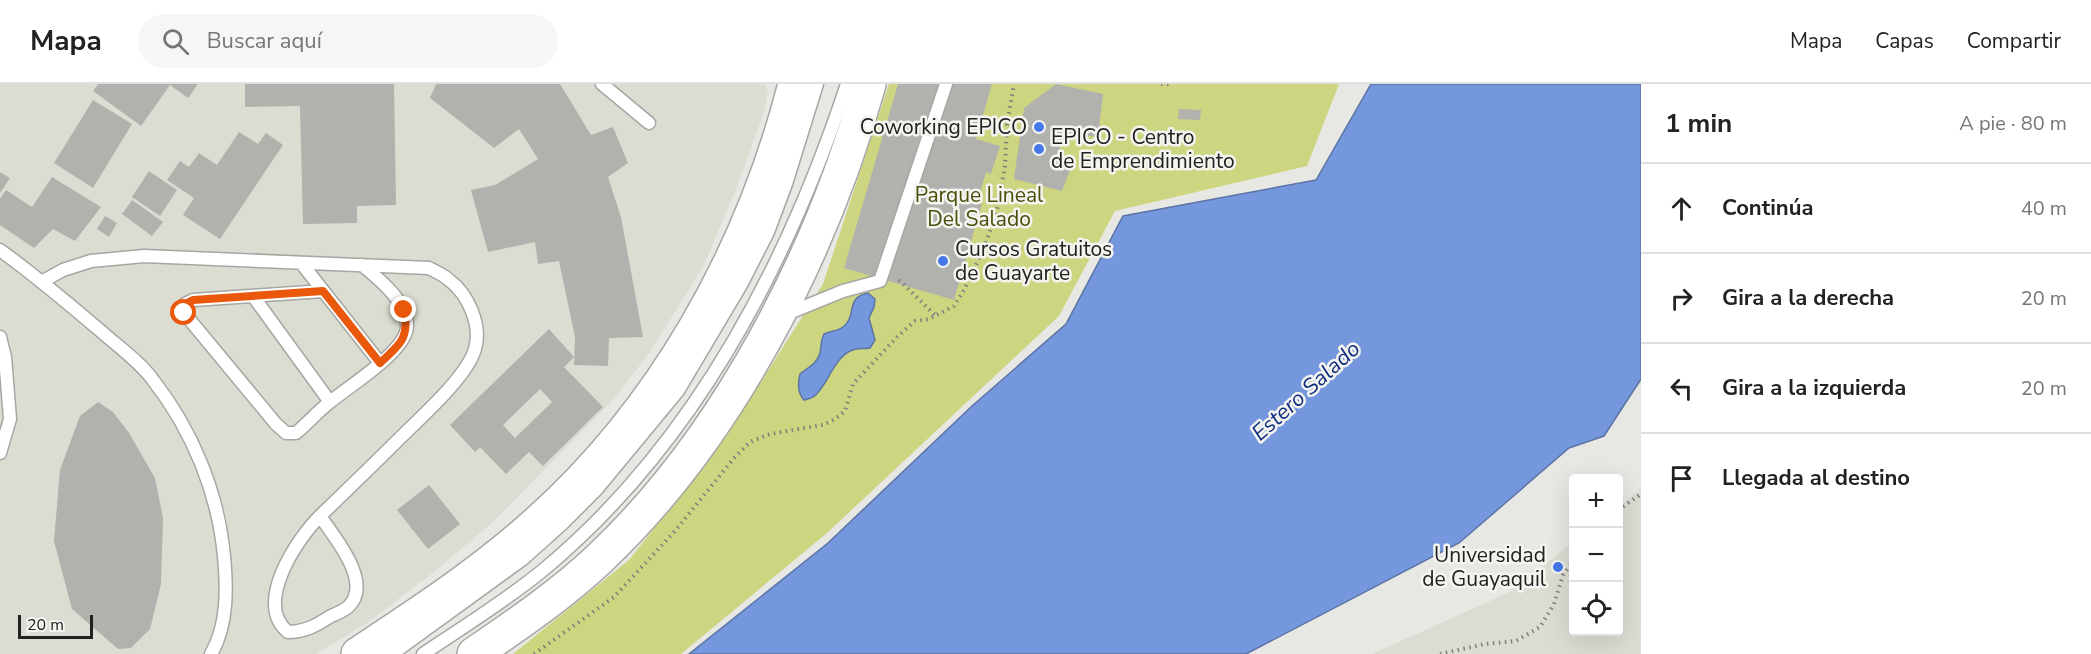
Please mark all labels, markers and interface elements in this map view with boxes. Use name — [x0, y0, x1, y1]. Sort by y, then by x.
search box — [138, 14, 558, 68]
text: Mapa — [30, 22, 102, 60]
icon: search — [159, 25, 192, 58]
text: Buscar aquí — [207, 26, 322, 56]
text: Mapa — [1790, 27, 1842, 55]
text: Capas — [1875, 27, 1934, 55]
text: Compartir — [1967, 27, 2061, 55]
text: 1 min — [1665, 106, 1732, 141]
text: A pie · 80 m — [1959, 110, 2067, 137]
place label: Coworking EPICO — [860, 113, 1027, 141]
marker: Coworking EPICO — [1032, 120, 1046, 134]
place label: EPICO - Centro de Emprendimiento — [1051, 123, 1235, 175]
marker: EPICO - Centro de Emprendimiento — [1032, 142, 1046, 156]
park label: Parque Lineal Del Salado — [915, 181, 1044, 233]
icon: ahead — [1665, 192, 1698, 225]
text: Continúa — [1722, 193, 1813, 223]
text: 40 m — [2021, 195, 2067, 222]
place label: Cursos Gratuitos de Guayarte — [955, 235, 1112, 287]
marker: Cursos Gratuitos de Guayarte — [936, 254, 950, 268]
icon: right — [1665, 282, 1698, 315]
text: Gira a la derecha — [1722, 283, 1894, 313]
text: 20 m — [2021, 285, 2067, 312]
route end — [390, 296, 416, 322]
route start — [170, 299, 196, 325]
water label: Estero Salado — [1245, 334, 1367, 448]
icon: left — [1665, 372, 1698, 405]
text: Gira a la izquierda — [1722, 373, 1906, 403]
text: 20 m — [2021, 375, 2067, 402]
icon: arrive — [1665, 462, 1698, 495]
text: Llegada al destino — [1722, 463, 1910, 493]
map controls — [1569, 474, 1623, 636]
button: + — [1569, 474, 1623, 528]
button: − — [1569, 528, 1623, 582]
place label: Universidad de Guayaquil — [1422, 541, 1547, 593]
marker: Universidad de Guayaquil — [1551, 560, 1565, 574]
button: locate — [1569, 582, 1623, 636]
scale bar — [18, 612, 93, 640]
text: 20 m — [27, 614, 64, 636]

